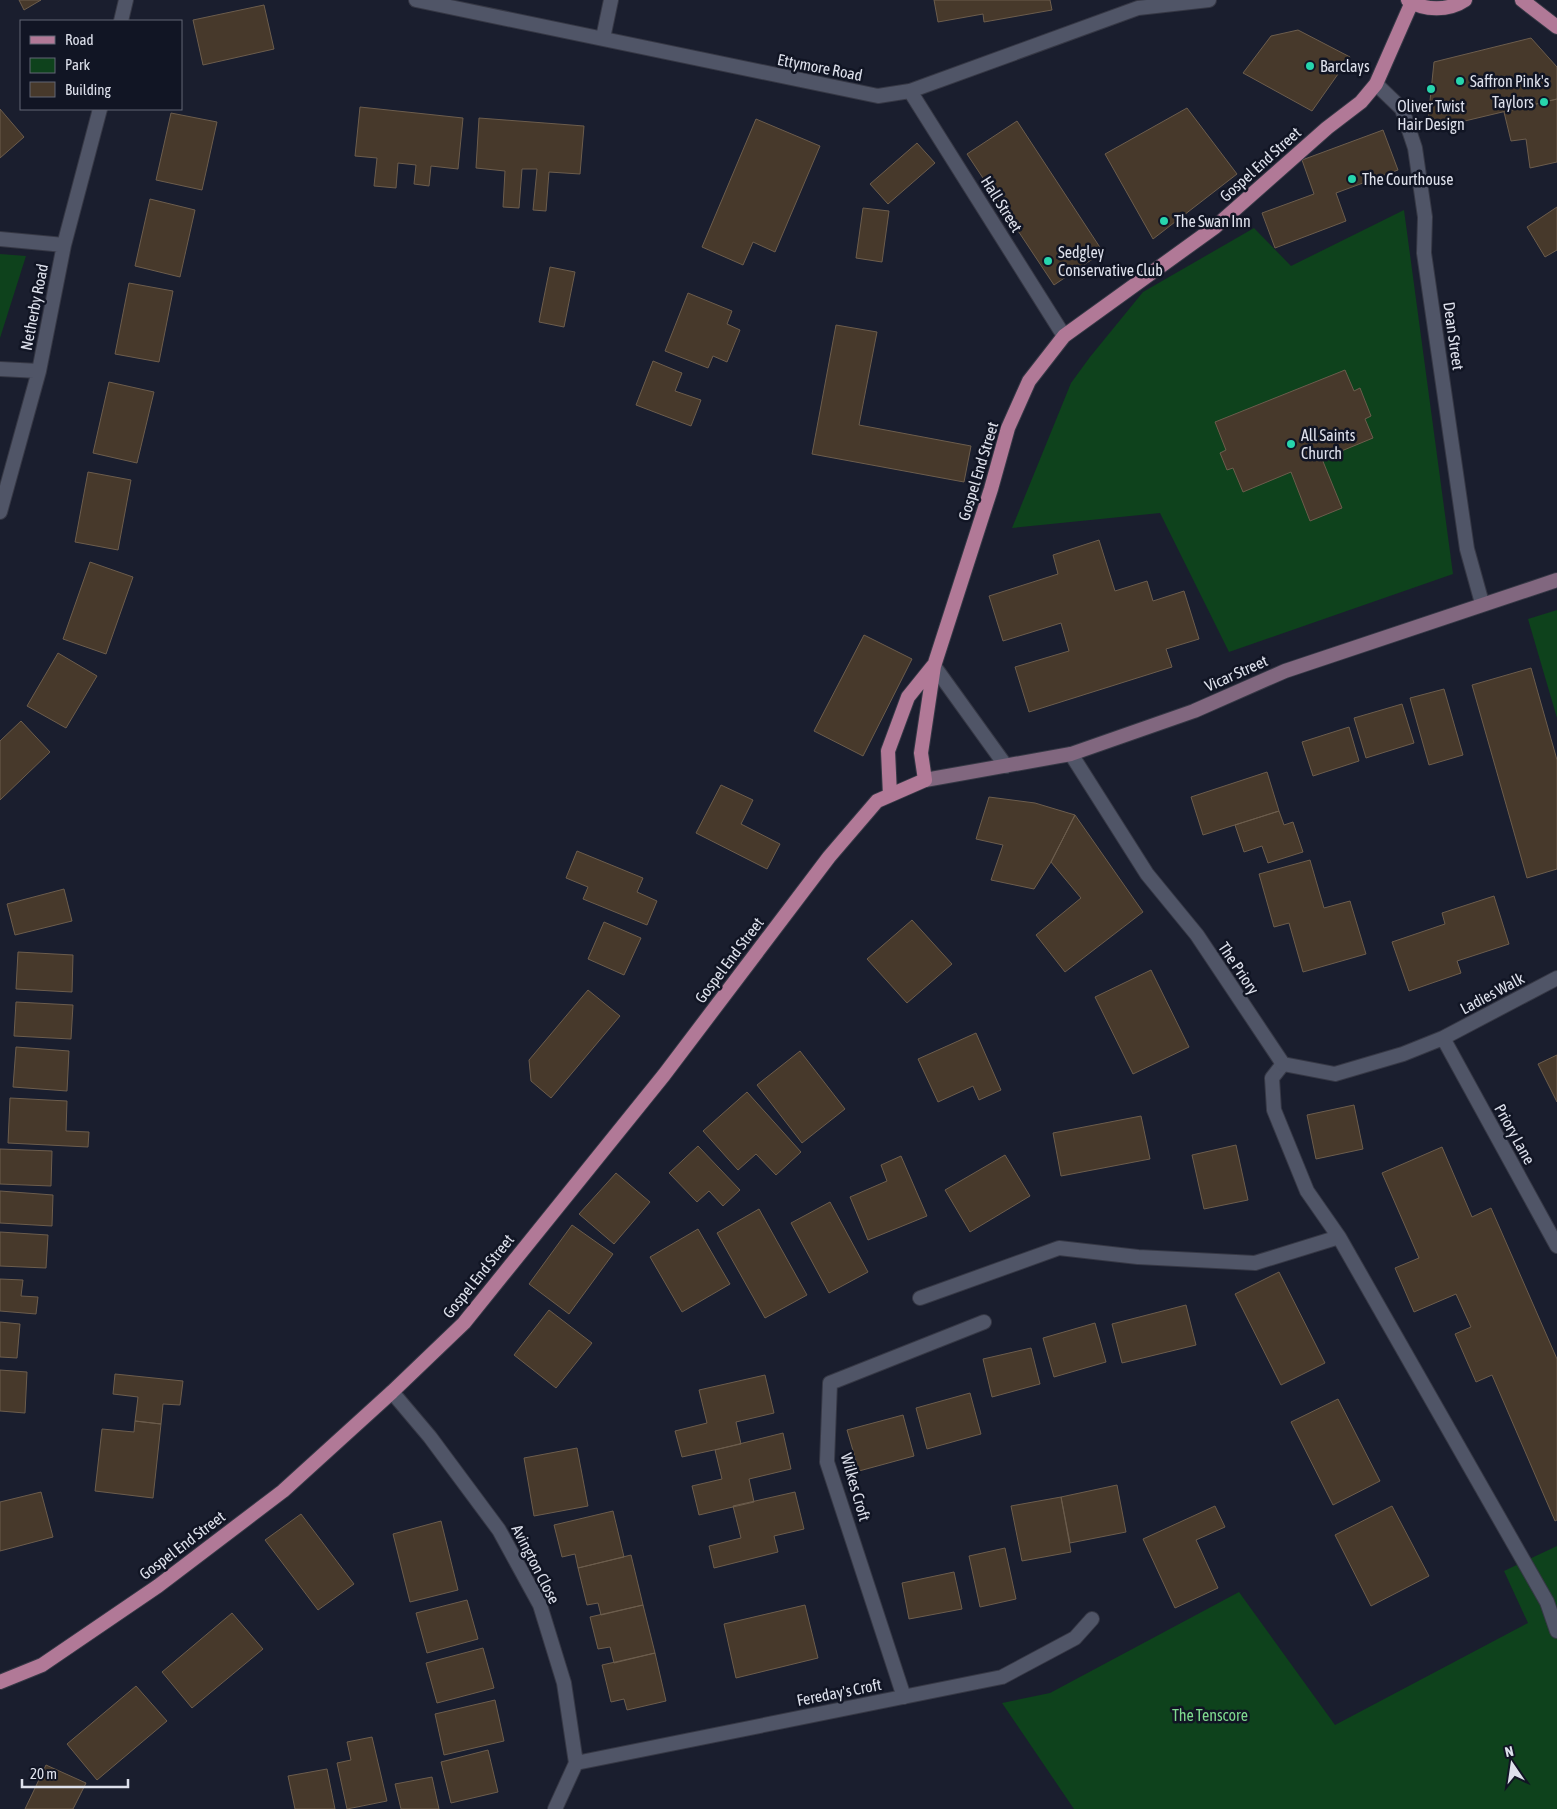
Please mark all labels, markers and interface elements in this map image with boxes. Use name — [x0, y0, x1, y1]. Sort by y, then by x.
legend — [20, 20, 182, 110]
text: Road — [65, 31, 94, 48]
street label: Ettymore Road — [776, 50, 864, 85]
text: Park — [65, 56, 90, 73]
place label: Barclays — [1320, 57, 1370, 76]
marker: Barclays — [1304, 60, 1316, 72]
place label: Saffron Pink's — [1470, 72, 1550, 90]
marker: Saffron Pink's — [1454, 75, 1466, 87]
text: Building — [65, 81, 111, 98]
marker: Oliver Twist Hair Design — [1425, 83, 1437, 95]
place label: Taylors — [1492, 93, 1534, 112]
marker: Taylors — [1538, 96, 1550, 108]
place label: Oliver Twist Hair Design — [1397, 97, 1465, 134]
street label: Gospel End Street — [1216, 123, 1305, 206]
place label: The Courthouse — [1362, 170, 1453, 188]
street label: Hall Street — [978, 173, 1026, 236]
marker: The Courthouse — [1346, 173, 1358, 185]
place label: The Swan Inn — [1174, 212, 1251, 230]
marker: The Swan Inn — [1158, 215, 1170, 227]
place label: Sedgley Conservative Club — [1058, 243, 1163, 279]
marker: Sedgley Conservative Club — [1042, 255, 1054, 267]
street label: Netherby Road — [17, 262, 52, 352]
street label: Dean Street — [1440, 301, 1468, 372]
street label: Gospel End Street — [954, 419, 1003, 523]
place label: All Saints Church — [1301, 426, 1356, 462]
marker: All Saints Church — [1285, 438, 1297, 450]
street label: Vicar Street — [1202, 651, 1271, 695]
street label: Gospel End Street — [691, 913, 768, 1007]
street label: The Priory — [1214, 939, 1263, 998]
street label: Ladies Walk — [1457, 969, 1527, 1017]
street label: Priory Lane — [1490, 1101, 1539, 1168]
street label: Gospel End Street — [439, 1230, 518, 1322]
street label: Wilkes Croft — [838, 1451, 874, 1523]
street label: Gospel End Street — [136, 1507, 229, 1584]
street label: Avington Close — [507, 1521, 564, 1607]
street label: Fereday's Croft — [795, 1675, 883, 1710]
park label: The Tenscore — [1172, 1706, 1248, 1724]
north arrow — [1487, 1739, 1537, 1789]
text: N — [1503, 1743, 1515, 1760]
scale bar — [22, 1756, 129, 1788]
text: 20 m — [30, 1765, 57, 1782]

